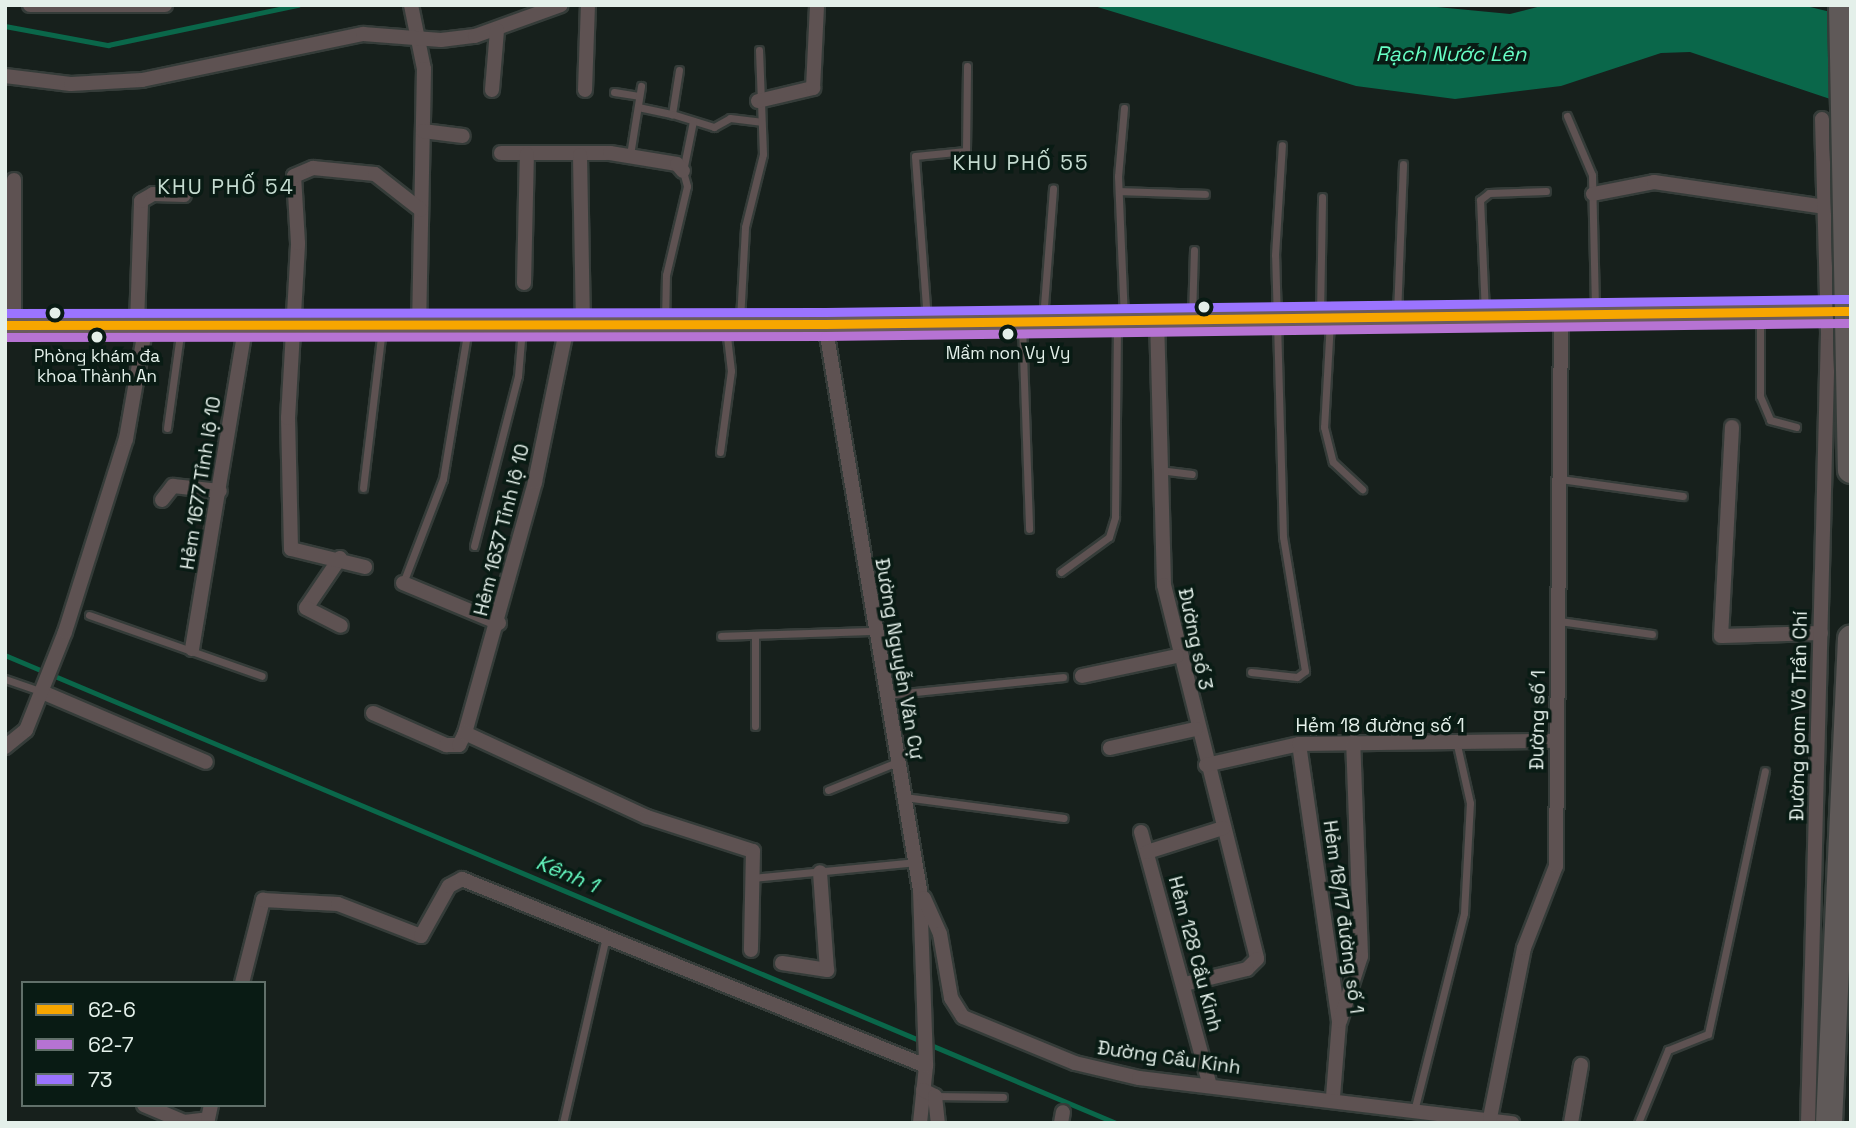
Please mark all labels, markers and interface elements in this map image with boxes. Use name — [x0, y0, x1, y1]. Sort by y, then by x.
water label: Rạch Nước Lên — [1376, 41, 1526, 67]
district label: KHU PHỐ 55 — [954, 150, 1088, 176]
district label: KHU PHỐ 54 — [158, 174, 294, 200]
unlabelled marker — [1197, 300, 1211, 314]
unlabelled marker — [48, 306, 62, 320]
marker: Mầm non Vy Vy — [1001, 327, 1015, 341]
marker: Phòng khám đa khoa Thành An — [90, 330, 104, 344]
place label: Mầm non Vy Vy — [945, 344, 1071, 364]
place label: Phòng khám đa khoa Thành An — [34, 347, 160, 387]
street label: Hẻm 1677 Tỉnh lộ 10 — [176, 394, 226, 572]
street label: Hẻm 1637 Tỉnh lộ 10 — [470, 441, 534, 619]
street label: Đường Nguyễn Văn Cự — [870, 556, 928, 762]
street label: Đường số 3 — [1173, 586, 1217, 692]
street label: Đường gom Võ Trần Chí — [1786, 610, 1812, 822]
street label: Đường số 1 — [1526, 670, 1550, 770]
street label: Hẻm 18 đường số 1 — [1295, 715, 1465, 737]
street label: Hẻm 18/17 đường số 1 — [1318, 819, 1368, 1015]
water label: Kênh 1 — [532, 850, 602, 898]
street label: Hẻm 128 Cầu Kinh — [1163, 874, 1227, 1034]
legend — [21, 981, 266, 1107]
text: 62-6 — [88, 996, 136, 1023]
text: 62-7 — [88, 1031, 134, 1058]
street label: Đường Cầu Kinh — [1096, 1037, 1242, 1079]
text: 73 — [88, 1066, 113, 1093]

